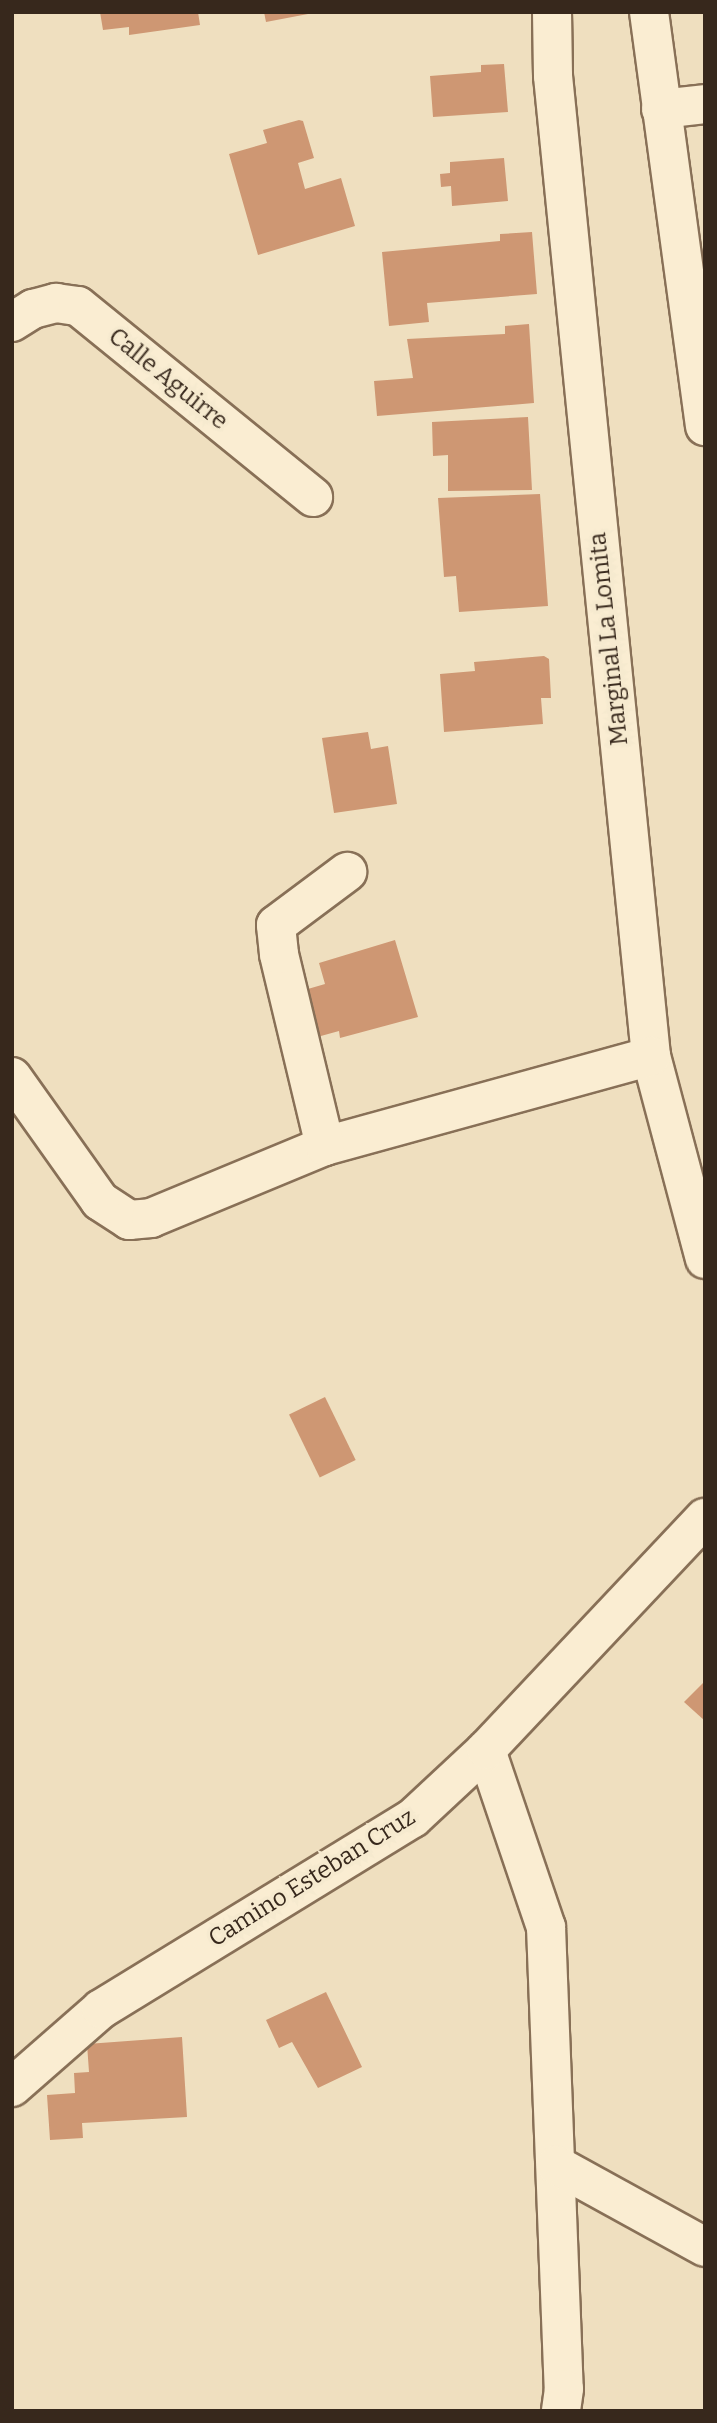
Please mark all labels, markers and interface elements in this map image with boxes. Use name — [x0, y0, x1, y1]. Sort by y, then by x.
street label: Calle Aguirre — [103, 322, 233, 436]
street label: Marginal La Lomita — [584, 531, 634, 747]
street label: Camino Esteban Cruz — [204, 1803, 420, 1953]

